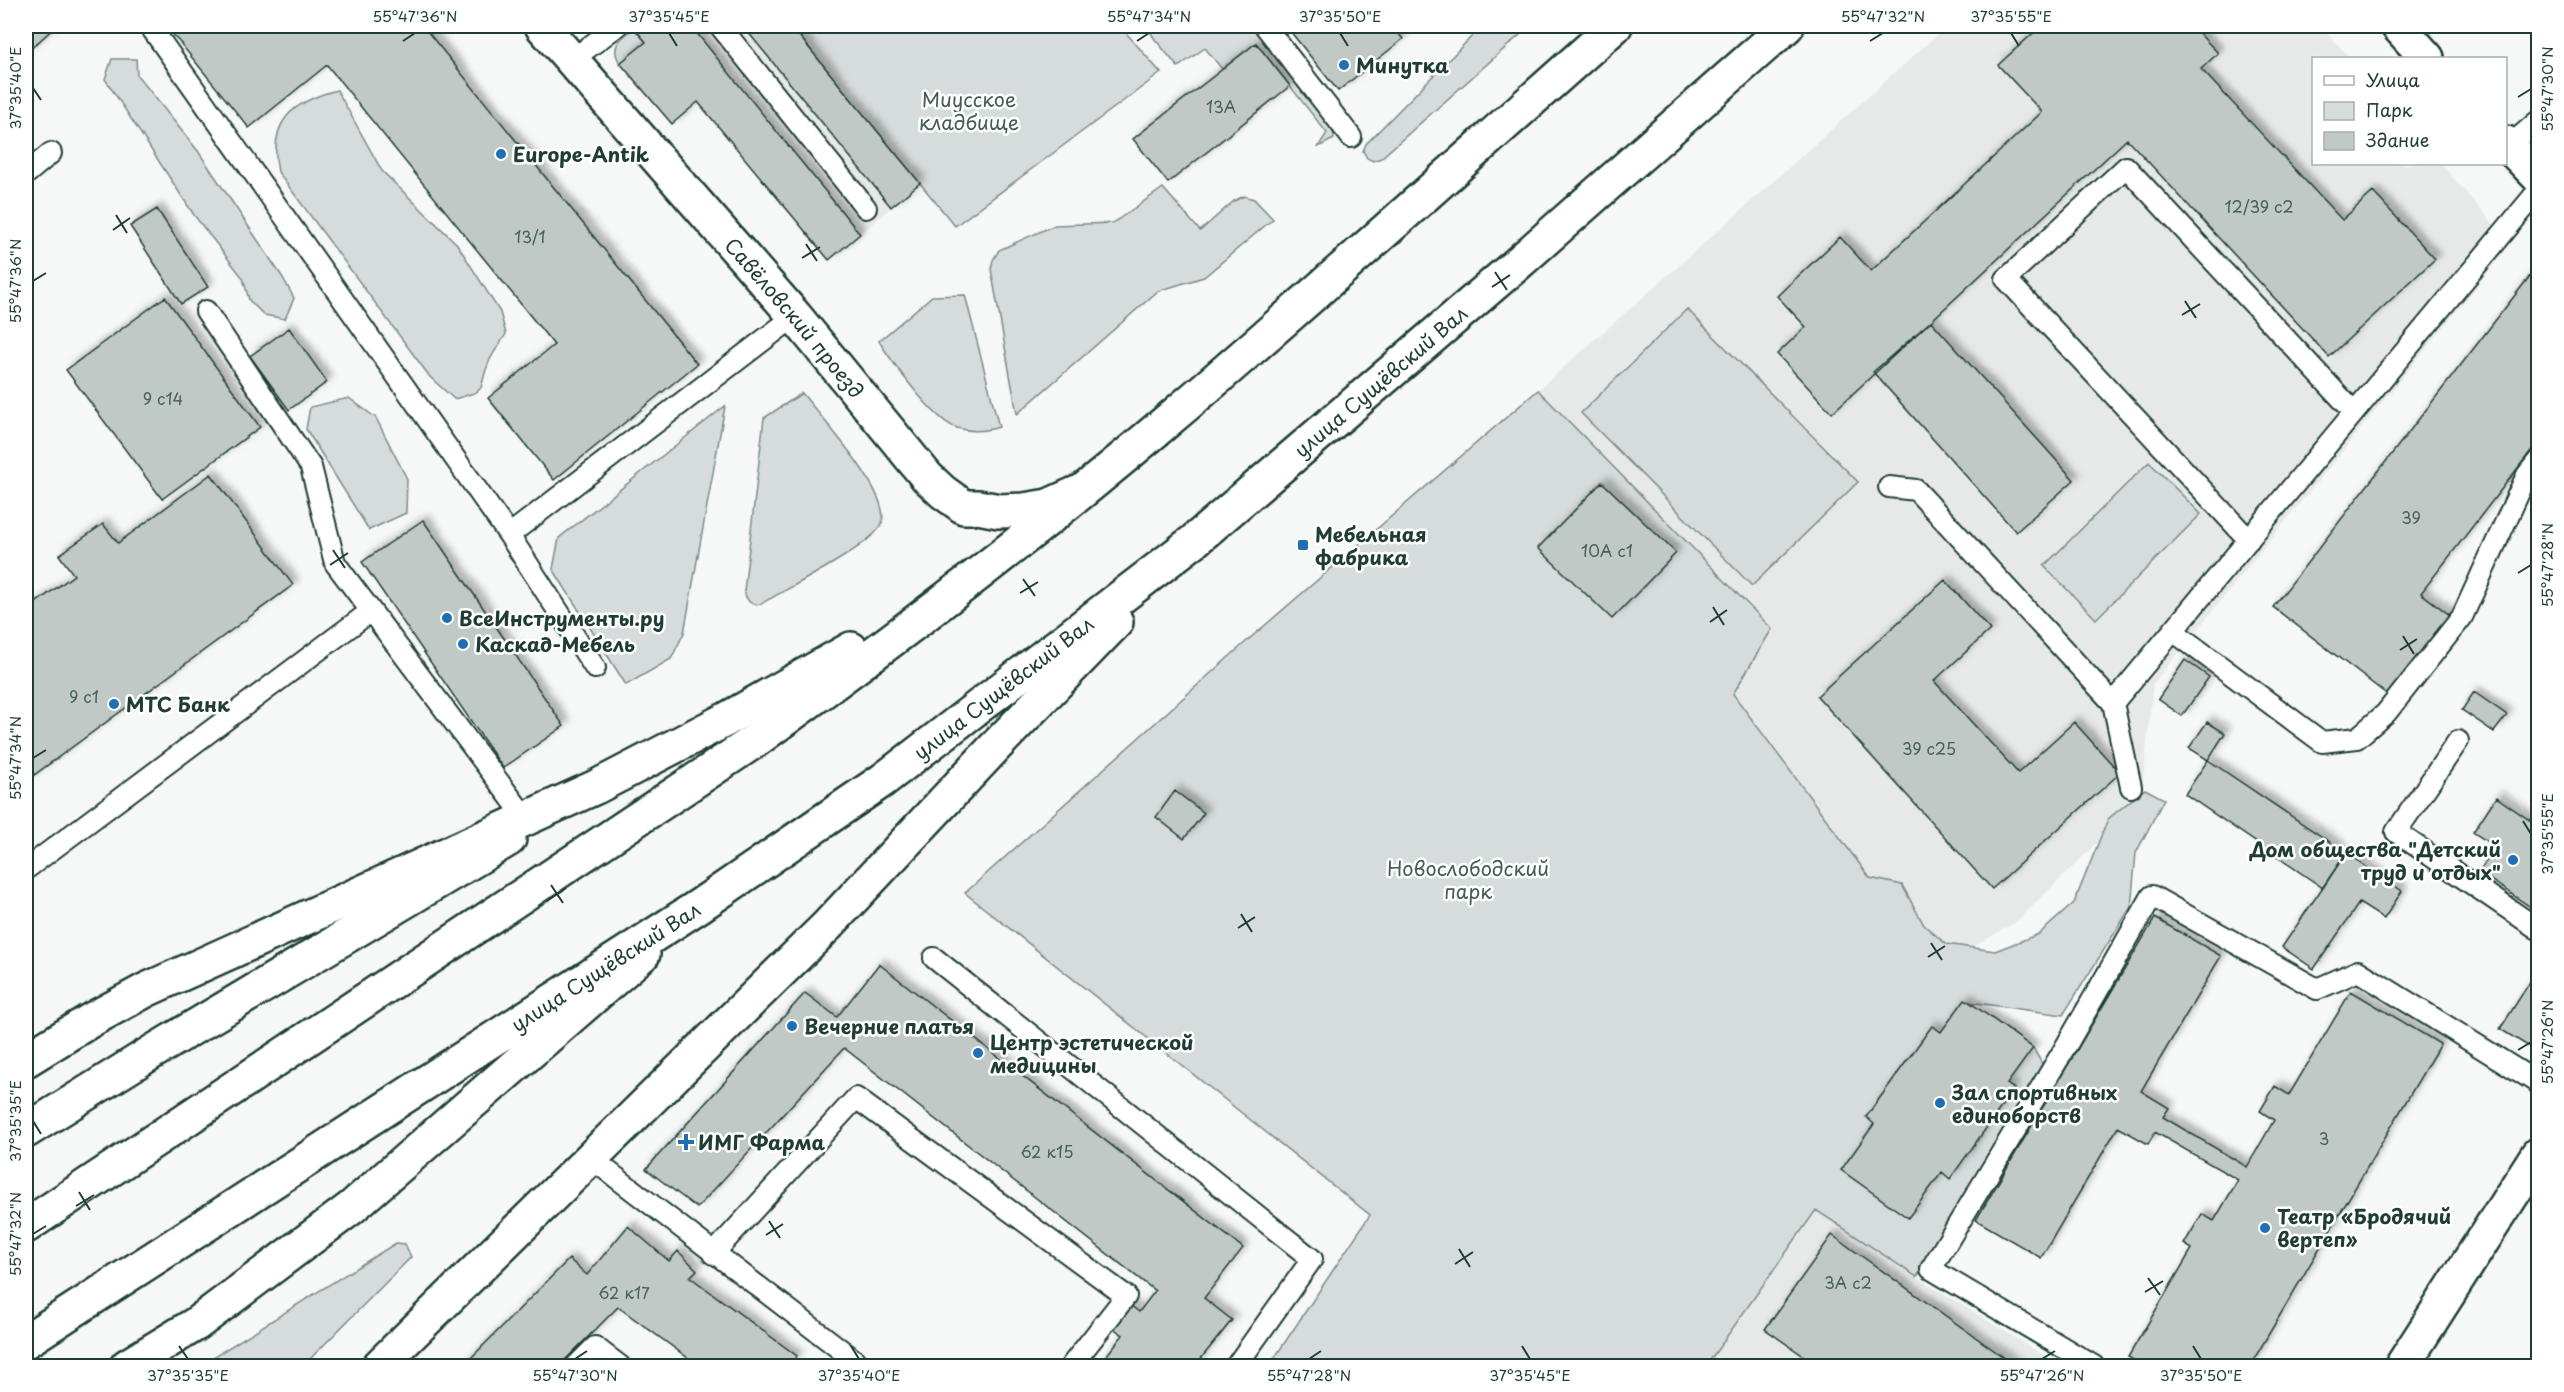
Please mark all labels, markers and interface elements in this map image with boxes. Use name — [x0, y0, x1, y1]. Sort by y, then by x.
text: 55°47'36"N — [373, 4, 457, 27]
text: 37°35'45"E — [628, 4, 710, 27]
text: 55°47'34"N — [1107, 4, 1191, 27]
text: 37°35'50"E — [1299, 4, 1381, 27]
text: 55°47'32"N — [1841, 4, 1925, 27]
text: 37°35'55"E — [1970, 4, 2052, 27]
text: 37°35'40"E — [3, 46, 26, 130]
text: 55°47'30"N — [2535, 46, 2558, 132]
place label: Минутка — [1356, 50, 1449, 80]
legend — [2312, 57, 2507, 165]
marker: Минутка — [1337, 58, 1351, 72]
text: Улица — [2366, 66, 2420, 93]
park label: Миусское кладбище — [919, 84, 1019, 137]
house number: 13А — [1206, 94, 1236, 118]
text: Парк — [2366, 96, 2413, 123]
text: Здание — [2366, 126, 2429, 153]
place label: Europe-Antik — [513, 139, 650, 169]
marker: Europe-Antik — [494, 147, 508, 161]
house number: 12/39 с2 — [2224, 194, 2294, 218]
house number: 13/1 — [514, 224, 546, 248]
street label: Савёловский проезд — [718, 231, 871, 404]
text: 55°47'36"N — [3, 239, 26, 323]
street label: улица Сущёвский Вал — [1287, 298, 1474, 464]
house number: 9 с14 — [143, 386, 183, 410]
house number: 39 — [2401, 505, 2421, 529]
place label: Мебельная фабрика — [1315, 519, 1427, 572]
text: 55°47'28"N — [2535, 523, 2558, 607]
marker: Мебельная фабрика — [1296, 538, 1310, 552]
house number: 10А с1 — [1581, 538, 1633, 562]
place label: ВсеИнструменты.ру — [459, 603, 664, 633]
street label: улица Сущёвский Вал — [907, 609, 1100, 767]
marker: ВсеИнструменты.ру — [440, 611, 454, 625]
place label: Каскад-Мебель — [475, 629, 635, 659]
marker: Каскад-Мебель — [456, 637, 470, 651]
house number: 9 с1 — [69, 684, 99, 708]
place label: МТС Банк — [126, 689, 230, 719]
marker: МТС Банк — [107, 697, 121, 711]
text: 55°47'34"N — [3, 716, 26, 800]
house number: 39 с25 — [1902, 736, 1956, 760]
text: 37°35'55"E — [2535, 793, 2558, 875]
place label: Дом общества "Детский труд и отдых" — [2249, 834, 2501, 887]
park label: Новослободский парк — [1387, 853, 1549, 906]
marker: Дом общества "Детский труд и отдых" — [2506, 853, 2520, 867]
street label: улица Сущёвский Вал — [505, 894, 706, 1039]
text: 55°47'26"N — [2535, 999, 2558, 1085]
place label: Вечерние платья — [804, 1011, 974, 1041]
marker: Вечерние платья — [785, 1019, 799, 1033]
place label: Центр эстетической медицины — [990, 1027, 1194, 1080]
marker: Центр эстетической медицины — [971, 1046, 985, 1060]
place label: Зал спортивных единоборств — [1951, 1077, 2117, 1130]
text: 37°35'35"E — [3, 1080, 26, 1162]
marker: Зал спортивных единоборств — [1933, 1096, 1947, 1110]
house number: 3 — [2319, 1126, 2329, 1150]
place label: ИМГ Фарма — [698, 1127, 826, 1157]
marker: ИМГ Фарма — [679, 1135, 693, 1149]
house number: 62 к15 — [1020, 1139, 1074, 1163]
text: 55°47'32"N — [3, 1192, 26, 1276]
place label: Театр «Бродячий вертеп» — [2277, 1201, 2451, 1254]
marker: Театр «Бродячий вертеп» — [2258, 1221, 2272, 1235]
house number: 3А с2 — [1824, 1270, 1872, 1294]
house number: 62 к17 — [598, 1280, 650, 1304]
text: 37°35'35"E — [147, 1363, 229, 1386]
text: 55°47'30"N — [532, 1363, 618, 1386]
text: 37°35'40"E — [817, 1363, 901, 1386]
text: 55°47'28"N — [1267, 1363, 1351, 1386]
text: 37°35'45"E — [1489, 1363, 1571, 1386]
text: 55°47'26"N — [1999, 1363, 2085, 1386]
text: 37°35'50"E — [2160, 1363, 2242, 1386]

